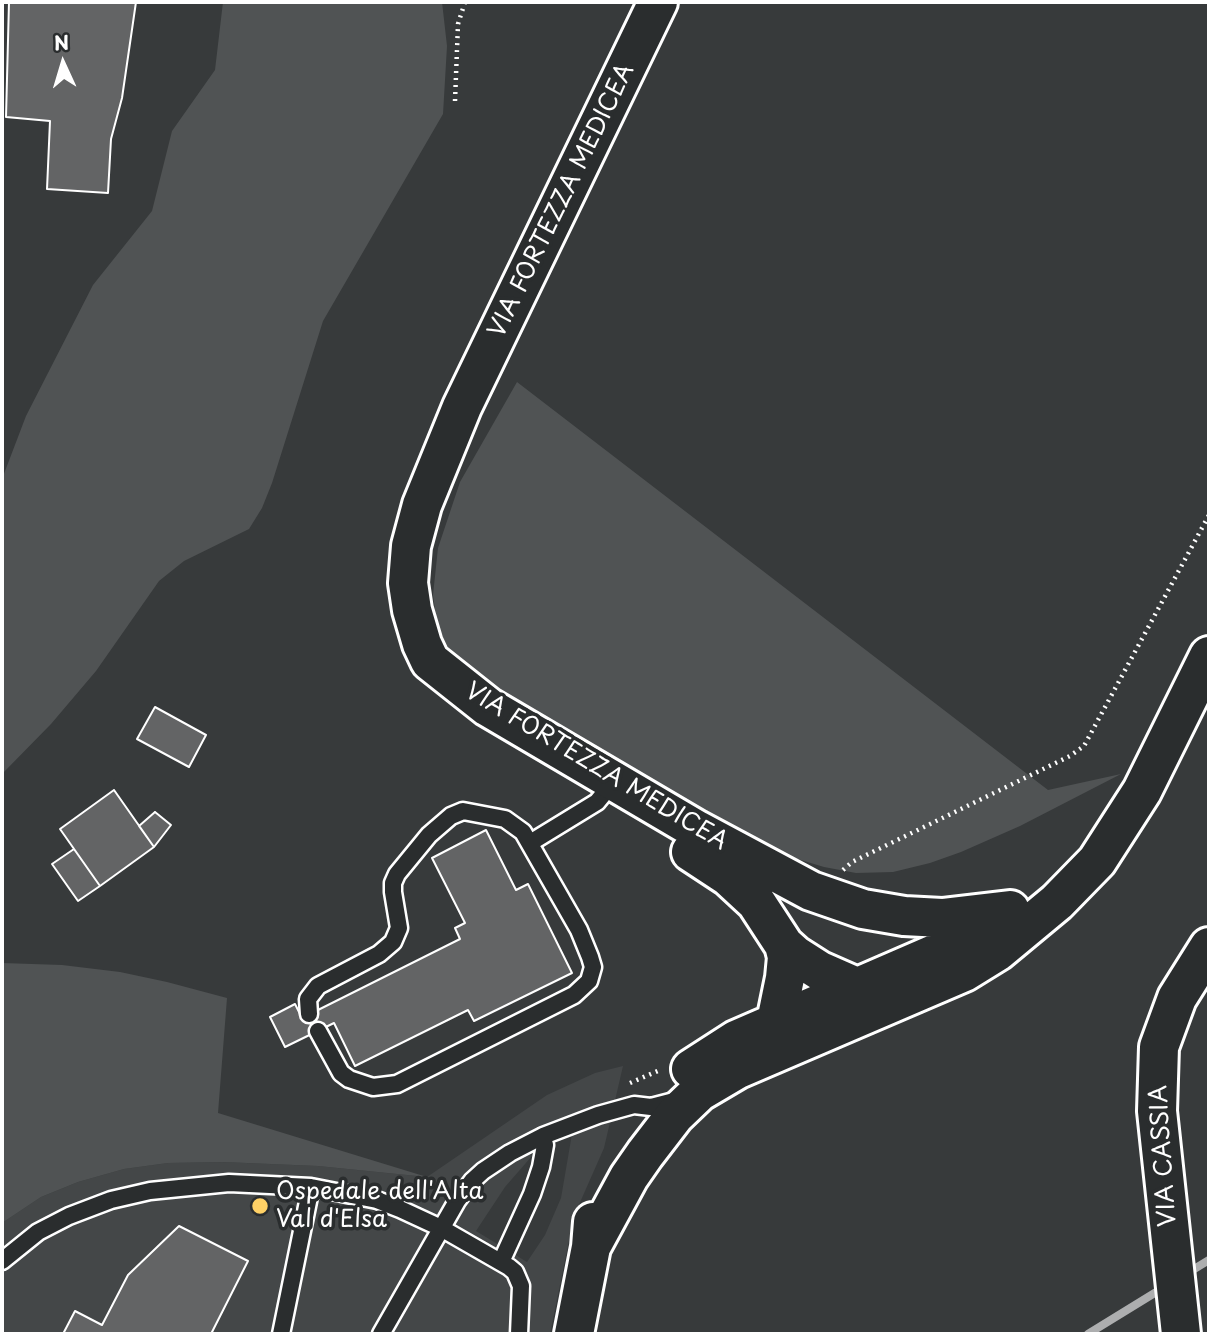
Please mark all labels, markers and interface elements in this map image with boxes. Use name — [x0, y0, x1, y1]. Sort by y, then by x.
north arrow — [28, 28, 98, 98]
text: N — [53, 28, 70, 57]
street label: VIA FORTEZZA MEDICEA — [483, 59, 641, 343]
street label: VIA FORTEZZA MEDICEA — [460, 677, 732, 857]
street label: VIA CASSIA — [1145, 1084, 1183, 1228]
place label: Ospedale dell'Alta Val d'Elsa — [276, 1178, 483, 1234]
marker: Ospedale dell'Alta Val d'Elsa — [250, 1196, 270, 1216]

